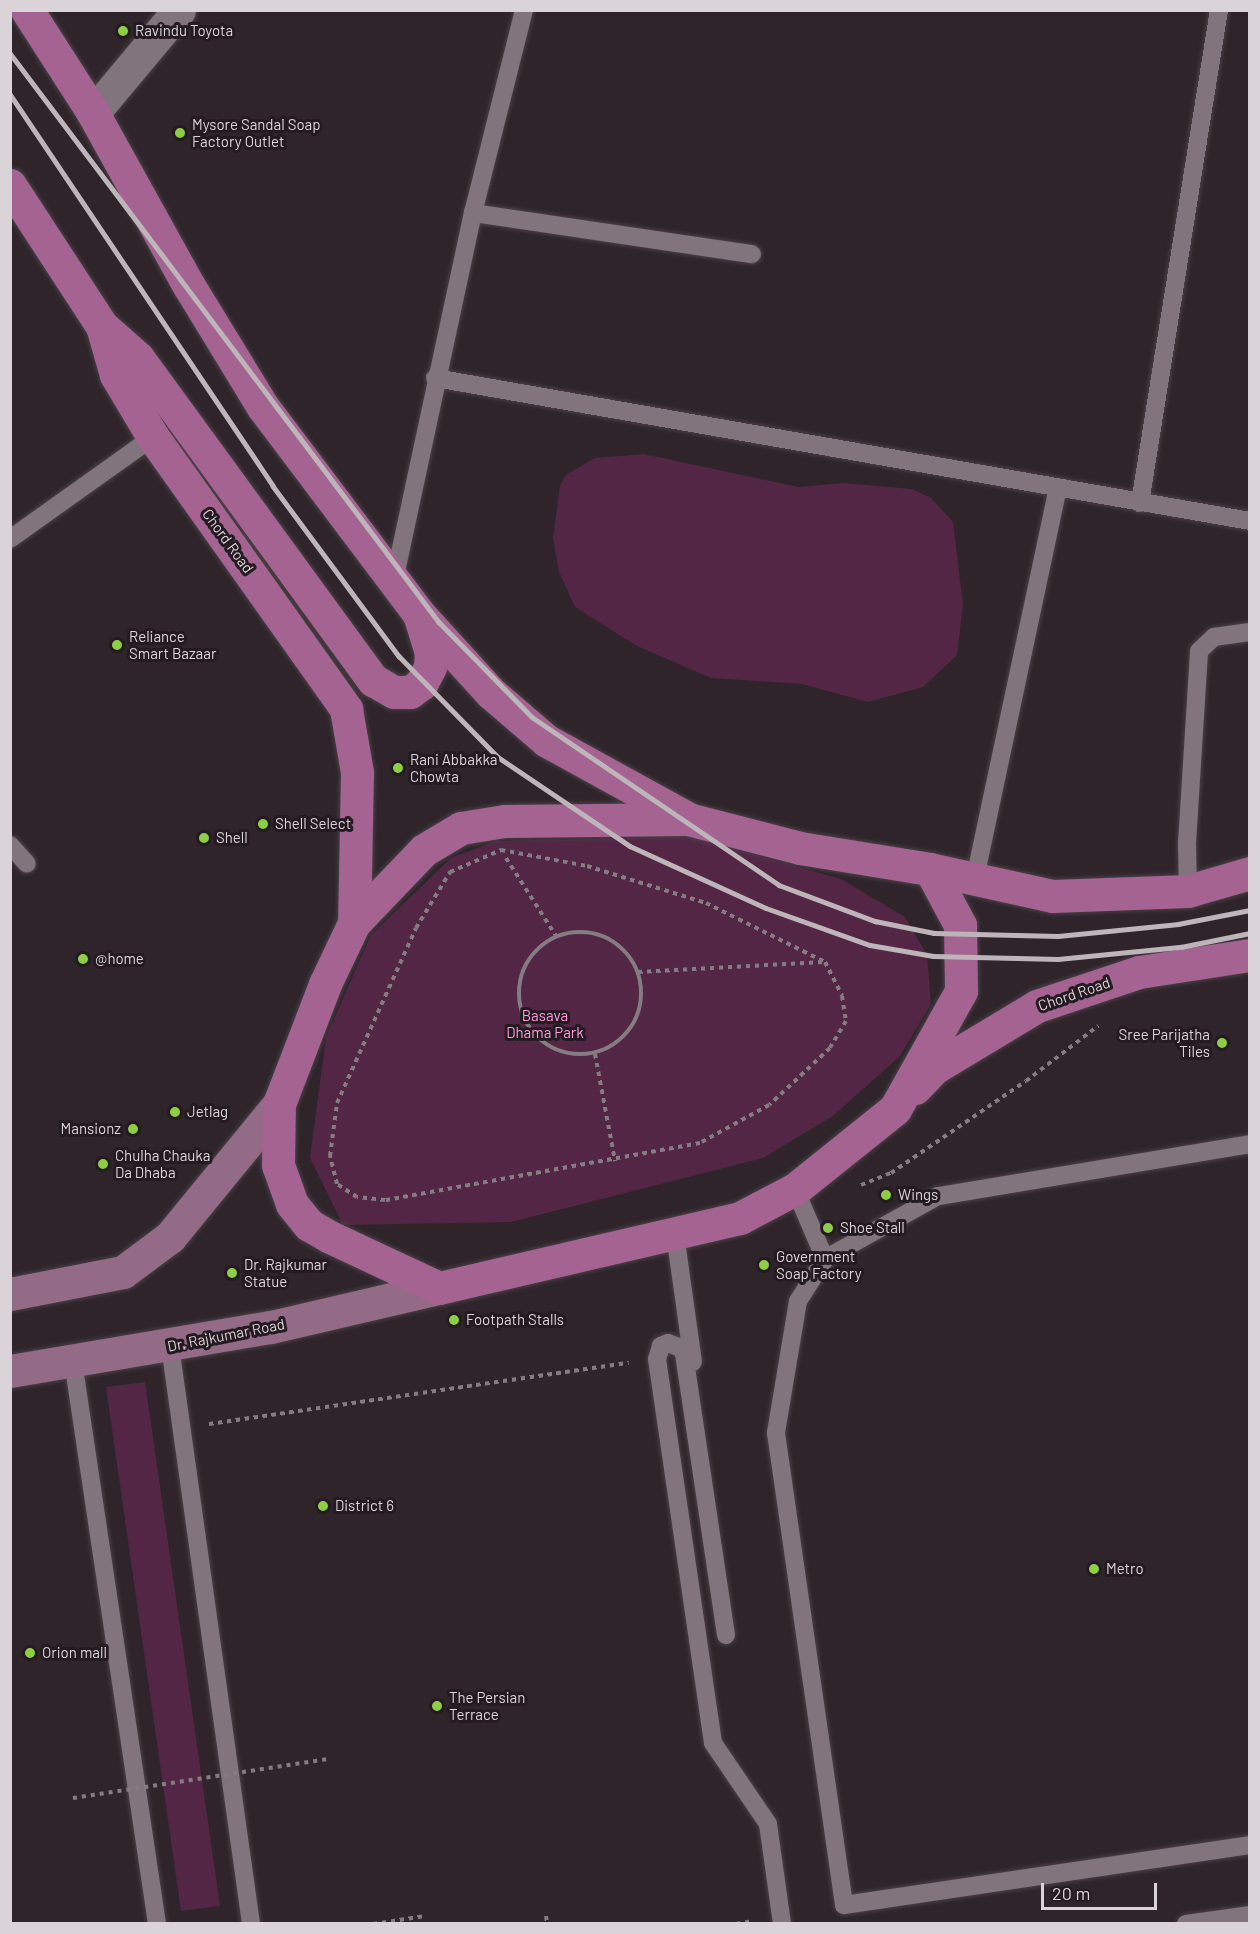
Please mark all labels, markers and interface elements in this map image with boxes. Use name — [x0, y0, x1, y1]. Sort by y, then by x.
place label: Ravindu Toyota — [135, 22, 233, 40]
marker: Ravindu Toyota — [116, 24, 130, 38]
place label: Mysore Sandal Soap Factory Outlet — [192, 115, 321, 150]
marker: Mysore Sandal Soap Factory Outlet — [173, 126, 187, 140]
street label: Chord Road — [199, 505, 257, 577]
place label: Reliance Smart Bazaar — [129, 627, 216, 662]
marker: Reliance Smart Bazaar — [110, 638, 124, 652]
place label: Rani Abbakka Chowta — [410, 750, 497, 785]
marker: Rani Abbakka Chowta — [391, 761, 405, 775]
place label: Shell Select — [275, 815, 351, 833]
marker: Shell Select — [256, 817, 270, 831]
place label: Shell — [216, 829, 248, 847]
marker: Shell — [197, 831, 211, 845]
place label: @home — [95, 950, 144, 968]
marker: @home — [76, 952, 90, 966]
street label: Chord Road — [1036, 973, 1112, 1015]
park label: Basava Dhama Park — [506, 1006, 584, 1041]
place label: Sree Parijatha Tiles — [1119, 1025, 1210, 1060]
marker: Sree Parijatha Tiles — [1215, 1036, 1229, 1050]
place label: Jetlag — [187, 1103, 228, 1121]
marker: Jetlag — [168, 1105, 182, 1119]
place label: Mansionz — [61, 1120, 121, 1138]
marker: Mansionz — [126, 1122, 140, 1136]
place label: Chulha Chauka Da Dhaba — [115, 1146, 210, 1181]
marker: Chulha Chauka Da Dhaba — [96, 1157, 110, 1171]
place label: Wings — [898, 1186, 938, 1204]
marker: Wings — [879, 1188, 893, 1202]
place label: Shoe Stall — [840, 1219, 905, 1237]
marker: Shoe Stall — [821, 1221, 835, 1235]
place label: Government Soap Factory — [776, 1247, 862, 1282]
place label: Dr. Rajkumar Statue — [244, 1255, 327, 1290]
marker: Government Soap Factory — [757, 1258, 771, 1272]
marker: Dr. Rajkumar Statue — [225, 1266, 239, 1280]
place label: Footpath Stalls — [466, 1311, 564, 1329]
marker: Footpath Stalls — [447, 1313, 461, 1327]
street label: Dr. Rajkumar Road — [166, 1315, 286, 1355]
place label: District 6 — [335, 1497, 394, 1515]
marker: District 6 — [316, 1499, 330, 1513]
place label: Metro — [1106, 1560, 1144, 1578]
marker: Metro — [1087, 1562, 1101, 1576]
place label: Orion mall — [42, 1644, 107, 1662]
marker: Orion mall — [23, 1646, 37, 1660]
place label: The Persian Terrace — [449, 1688, 525, 1723]
marker: The Persian Terrace — [430, 1699, 444, 1713]
scale bar — [1044, 1871, 1160, 1909]
text: 20 m — [1052, 1882, 1090, 1904]

